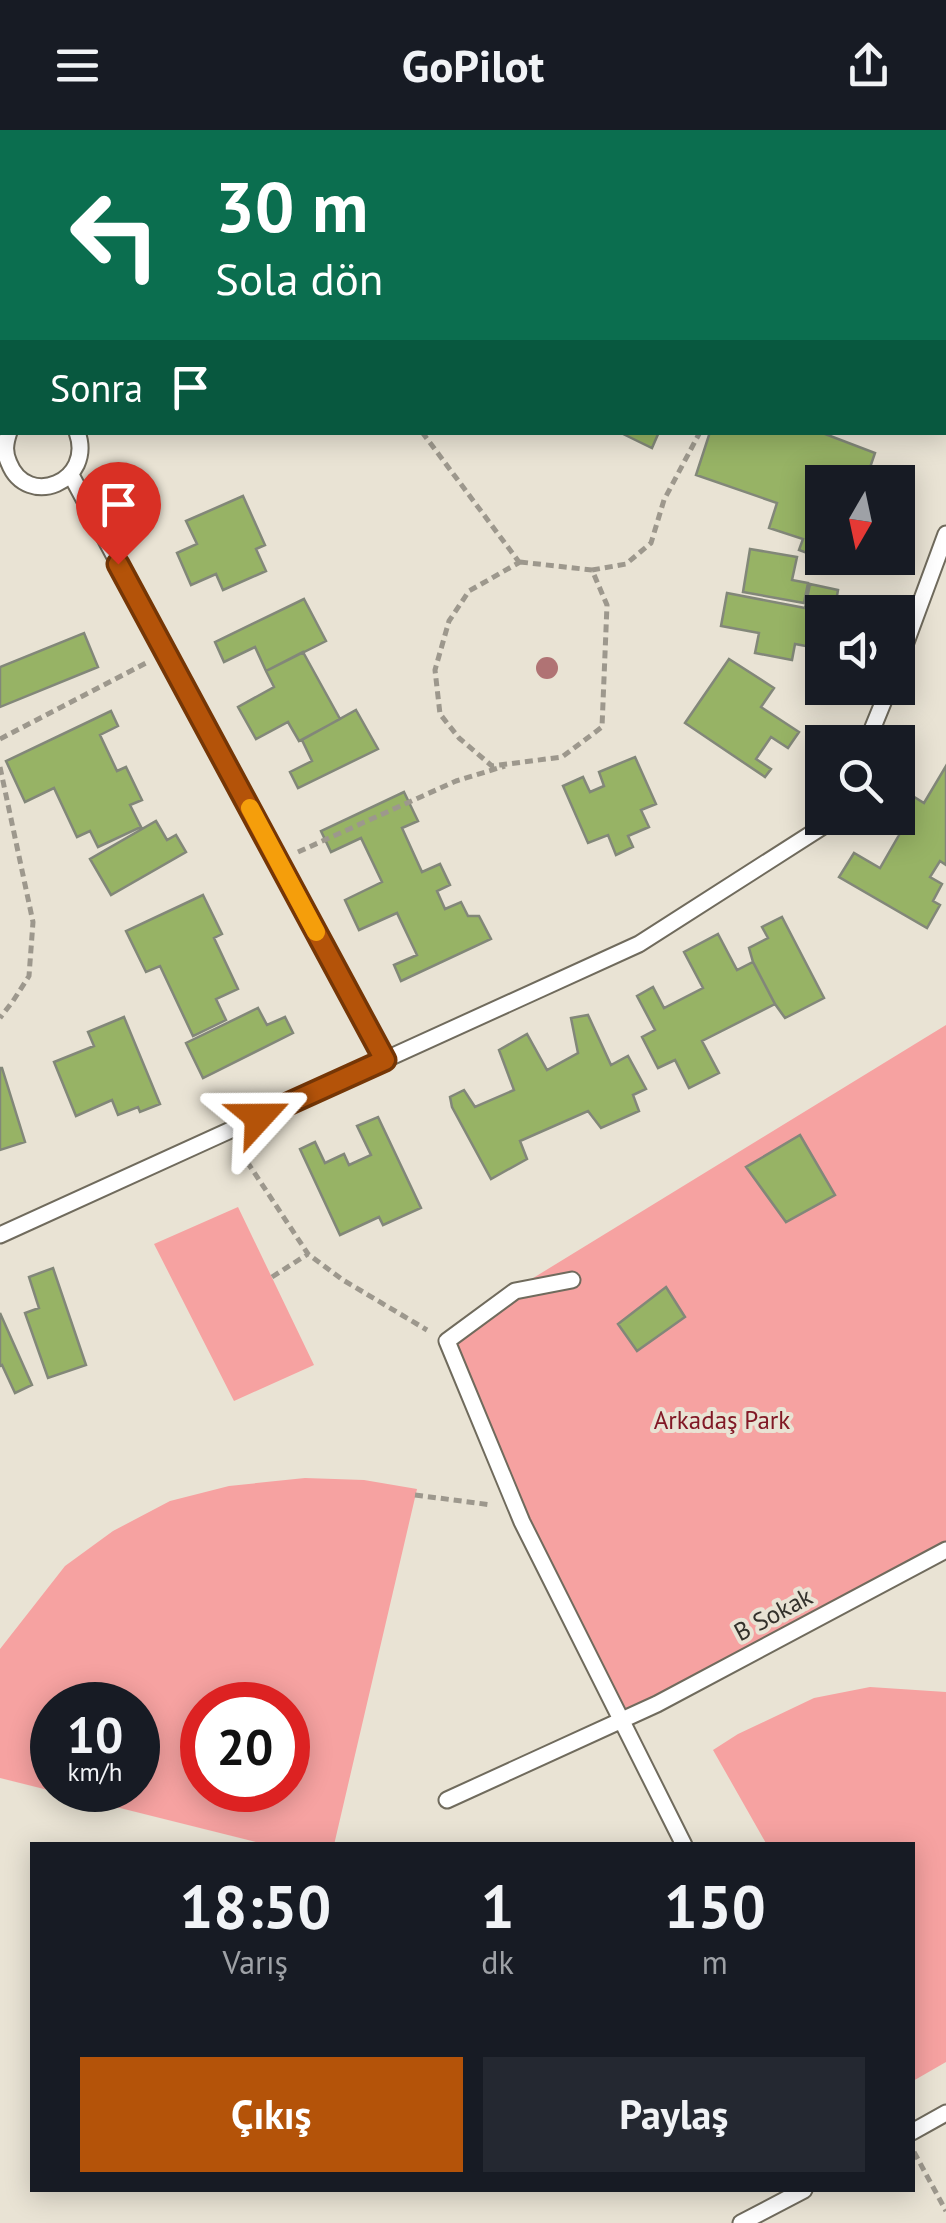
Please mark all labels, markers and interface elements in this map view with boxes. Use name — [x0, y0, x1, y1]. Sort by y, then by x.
text: GoPilot — [402, 36, 544, 94]
icon: menu — [50, 38, 105, 93]
icon: share — [841, 38, 896, 93]
text: 30 m — [215, 161, 368, 251]
icon: left — [50, 170, 180, 300]
text: Sola dön — [215, 249, 383, 307]
icon: arrive — [163, 360, 218, 415]
text: Sonra — [50, 363, 143, 412]
pin — [76, 462, 161, 565]
north arrow — [805, 465, 915, 575]
map controls — [805, 465, 915, 835]
icon: arrive — [91, 477, 146, 532]
button: sound — [805, 595, 915, 705]
button: search — [805, 725, 915, 835]
position arrow — [207, 1065, 311, 1169]
park label: Arkadaş Park — [654, 1404, 790, 1436]
street label: B Sokak — [728, 1580, 818, 1648]
speed limit sign: 20 — [180, 1682, 310, 1812]
text: 10 — [67, 1702, 123, 1767]
text: km/h — [68, 1756, 122, 1788]
text: 18:50 — [179, 1867, 331, 1945]
text: 1 — [481, 1867, 515, 1945]
text: 150 — [664, 1867, 766, 1945]
text: Varış — [223, 1941, 288, 1983]
text: dk — [481, 1941, 514, 1983]
text: m — [702, 1941, 728, 1983]
button: Çıkış — [80, 2057, 463, 2172]
button: Paylaş — [483, 2057, 865, 2172]

